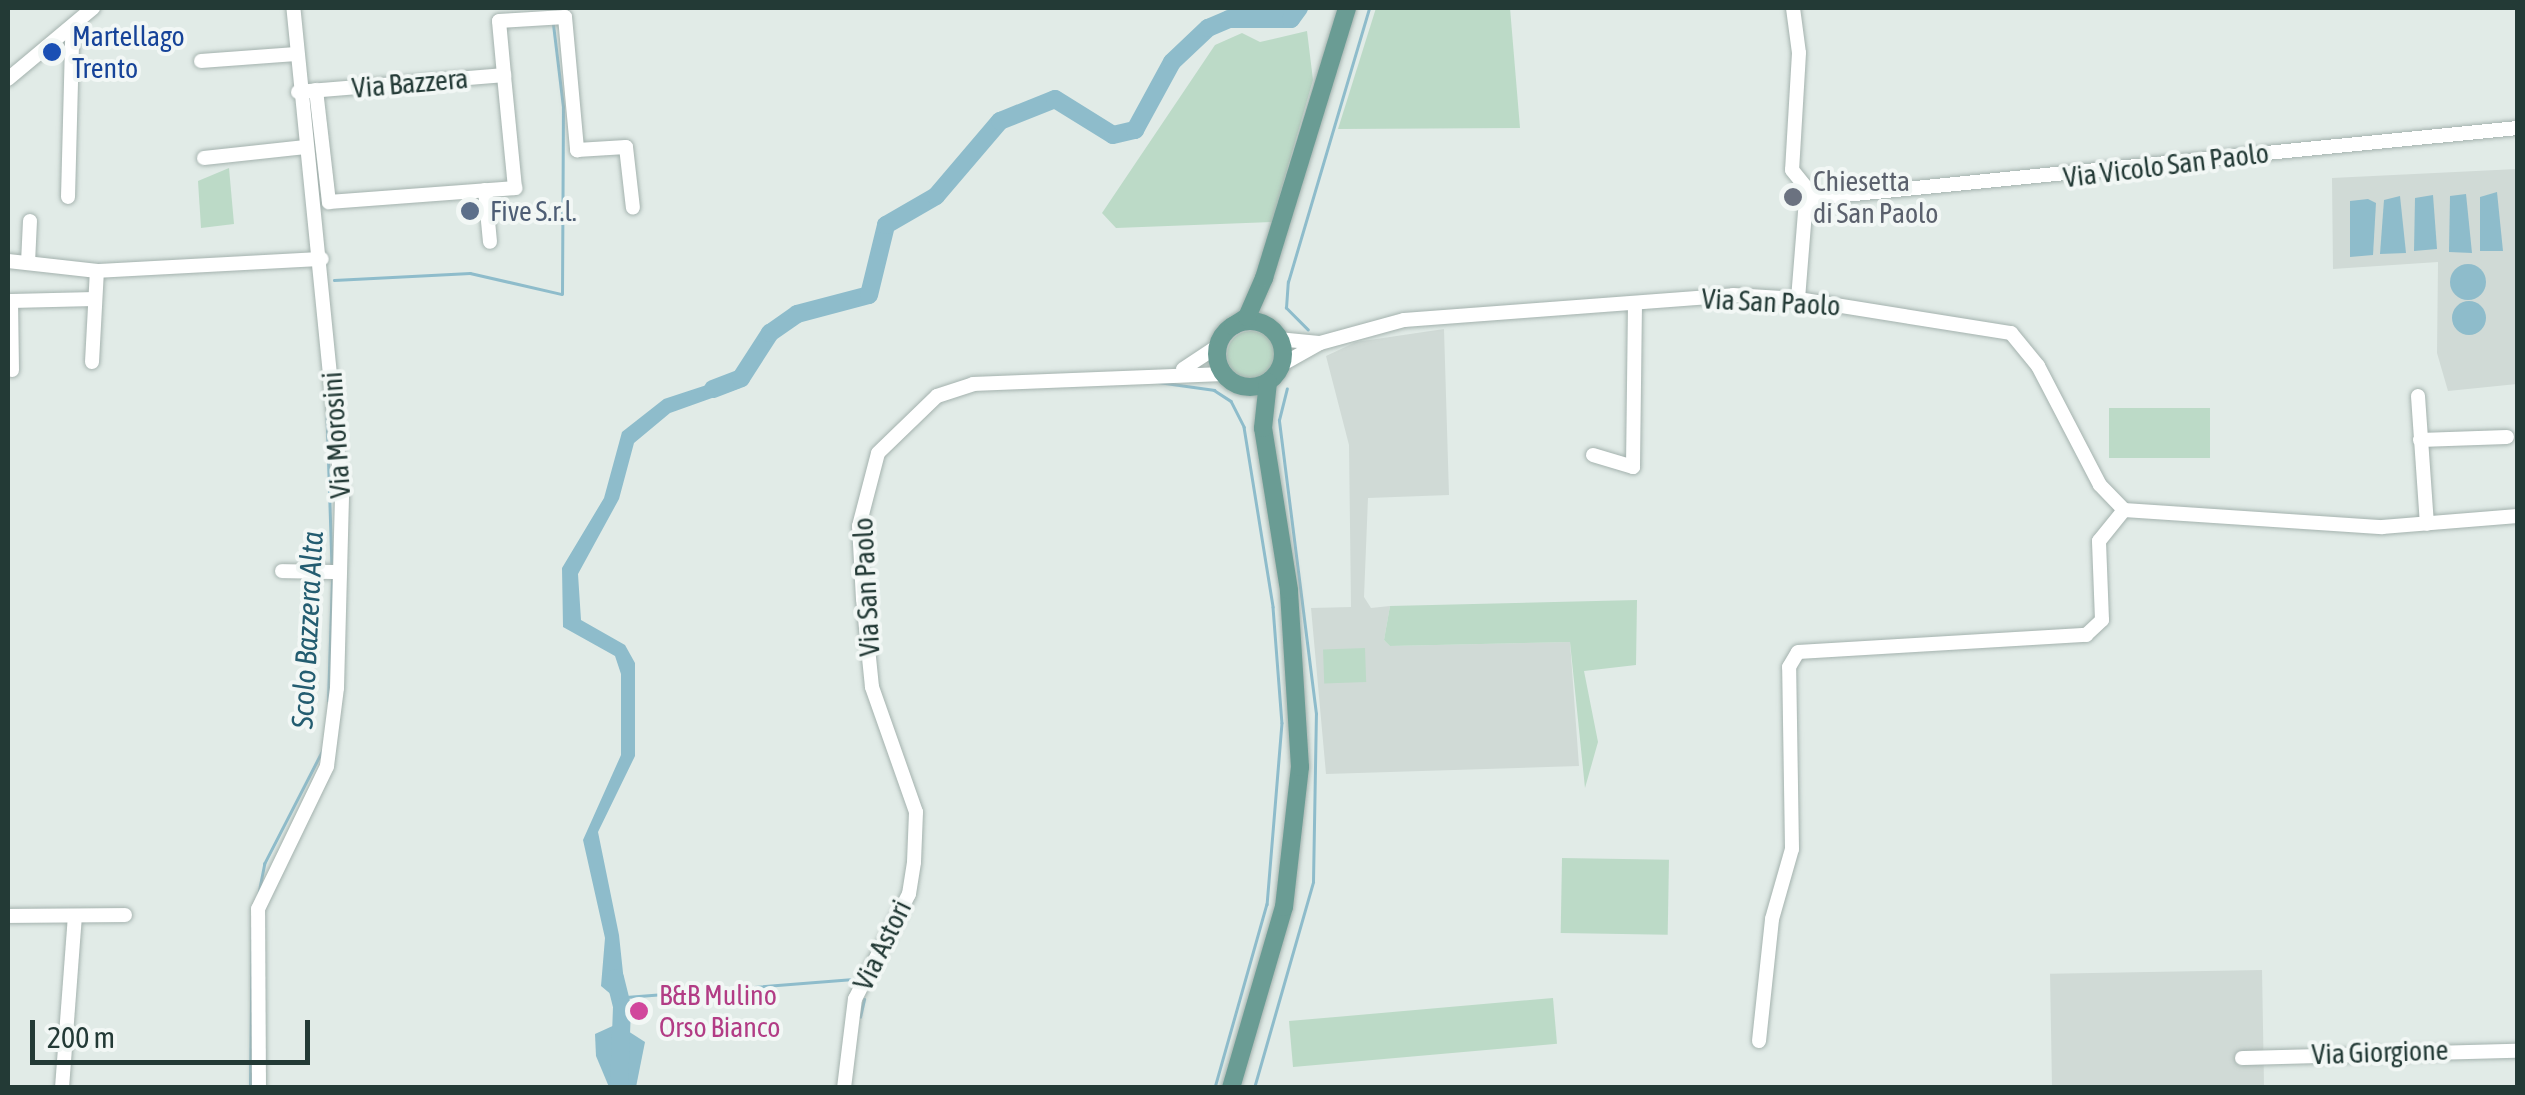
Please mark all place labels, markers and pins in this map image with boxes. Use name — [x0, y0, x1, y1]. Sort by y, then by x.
place label: Martellago Trento — [72, 19, 185, 85]
marker: Martellago Trento — [41, 41, 63, 63]
place label: Chiesetta di San Paolo — [1813, 164, 1938, 230]
marker: Chiesetta di San Paolo — [1782, 186, 1804, 208]
place label: Five S.r.l. — [490, 194, 577, 228]
marker: Five S.r.l. — [459, 200, 481, 222]
place label: B&B Mulino Orso Bianco — [659, 978, 780, 1044]
marker: B&B Mulino Orso Bianco — [628, 1000, 650, 1022]

